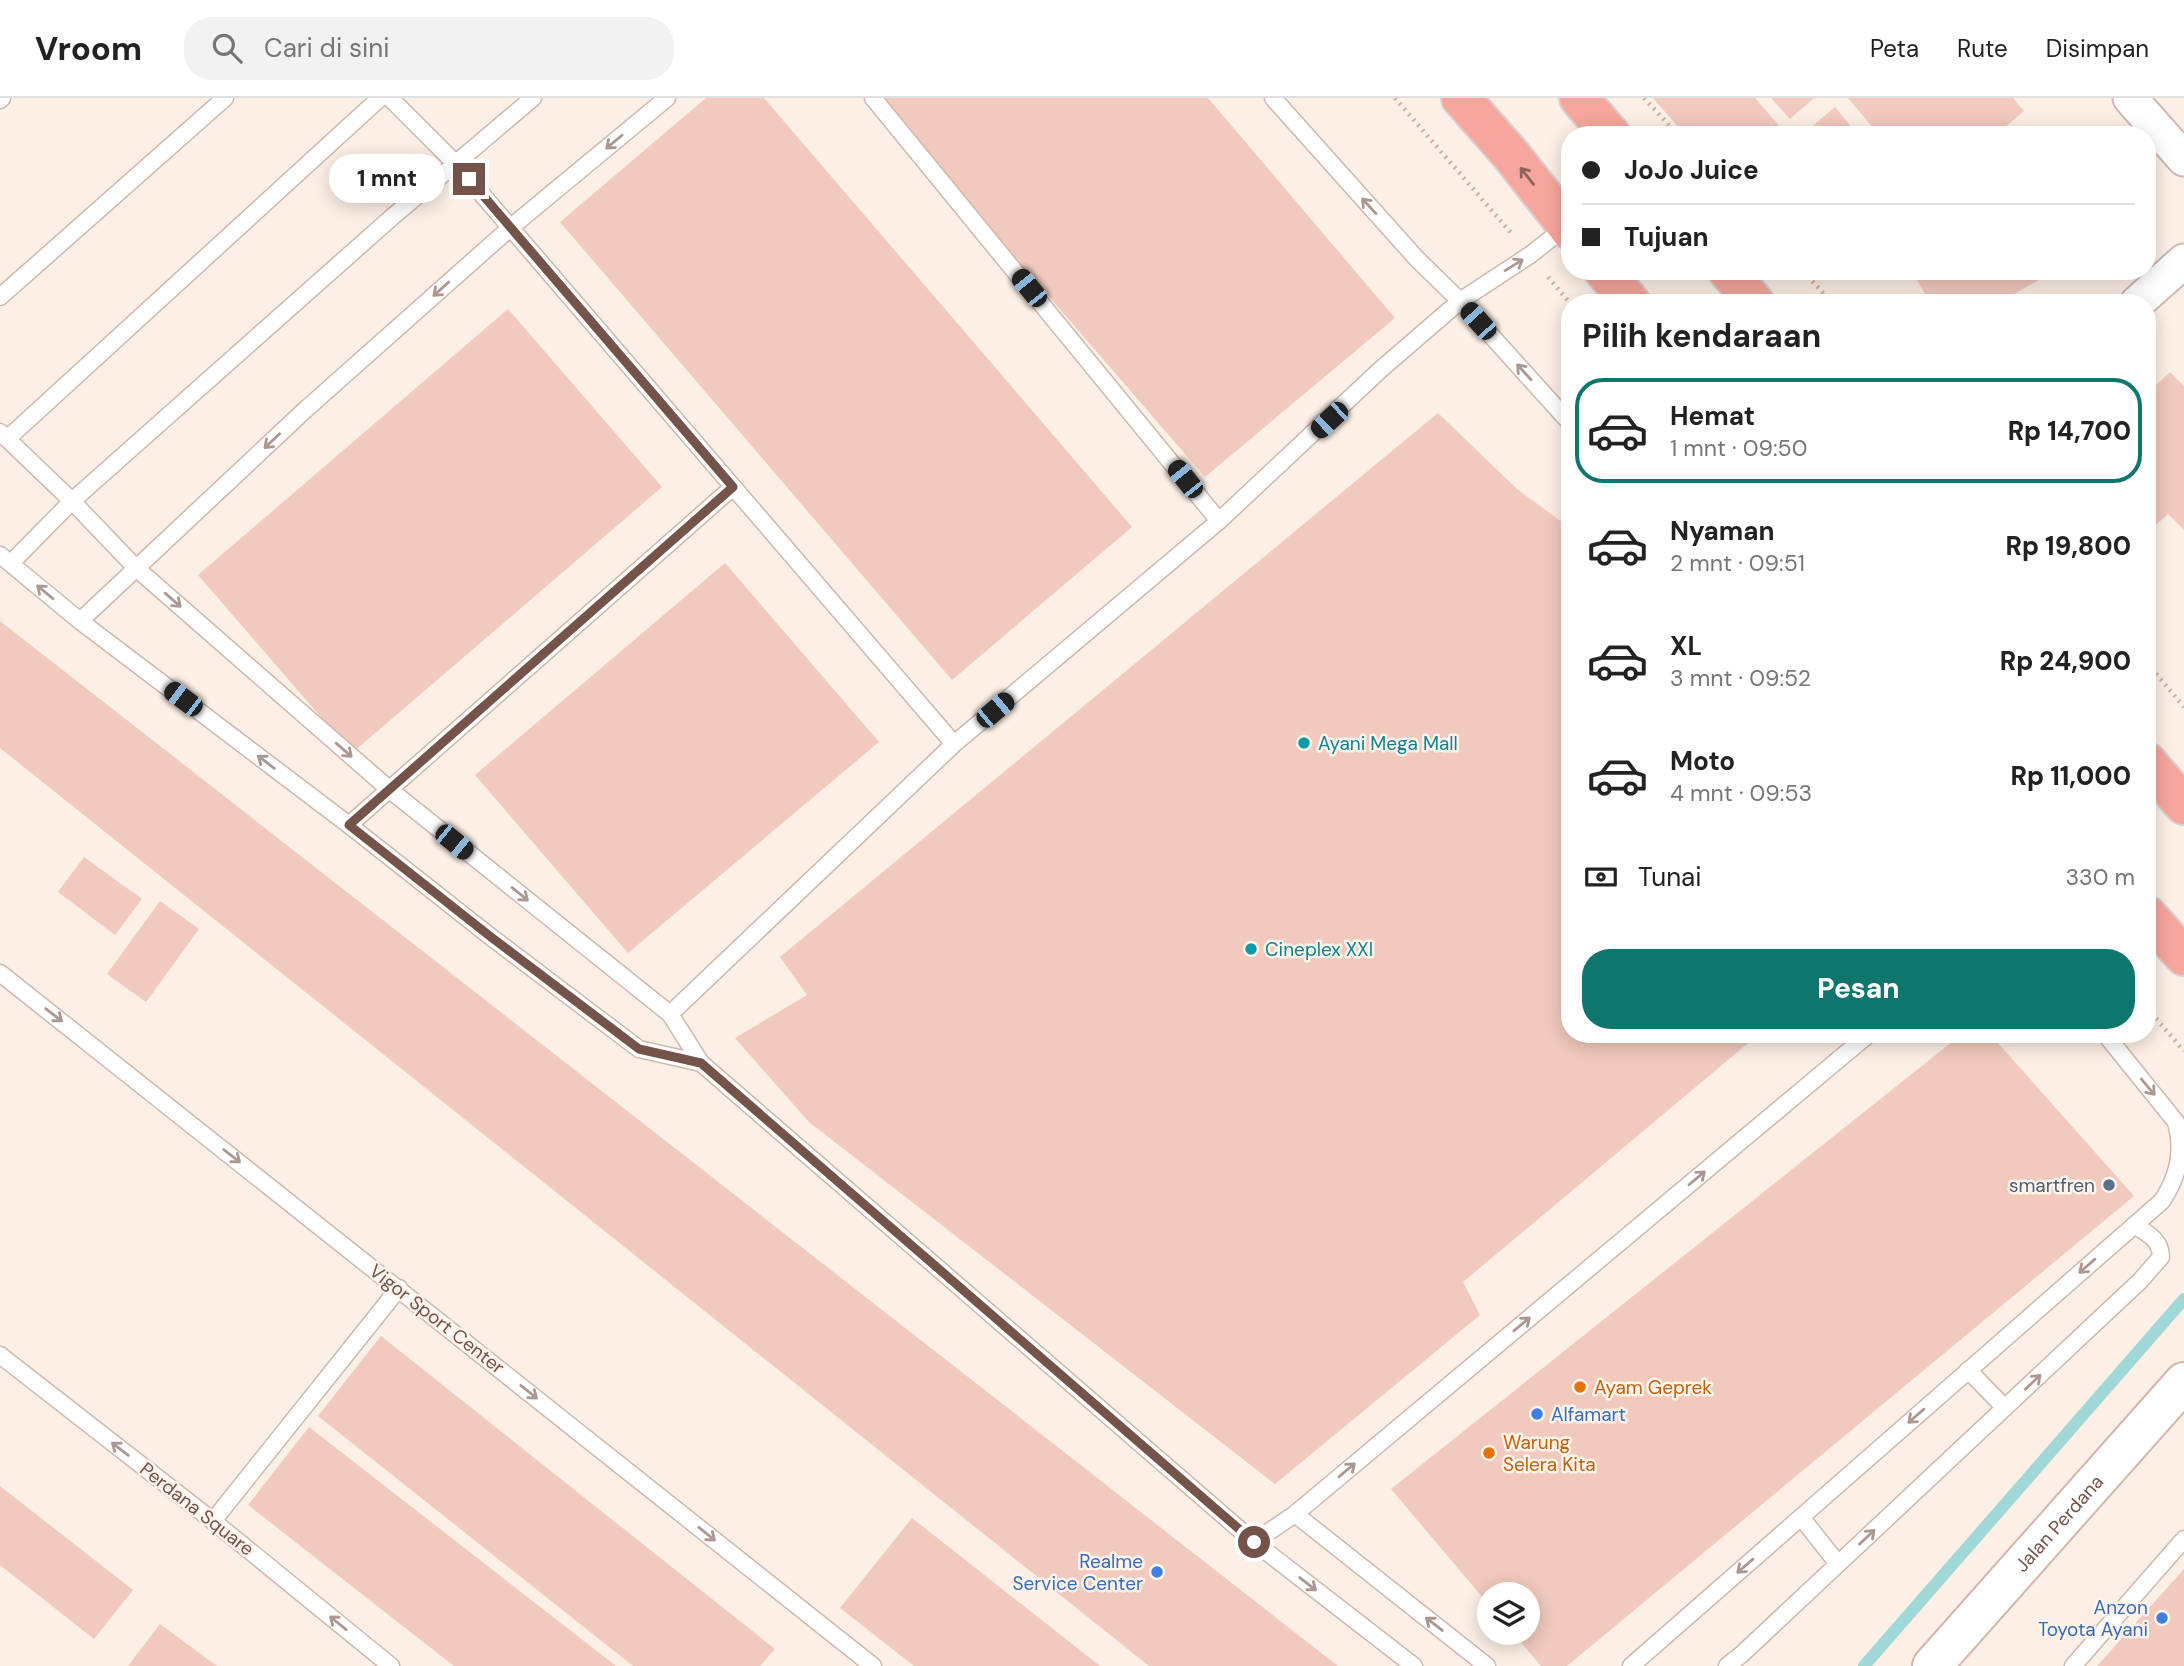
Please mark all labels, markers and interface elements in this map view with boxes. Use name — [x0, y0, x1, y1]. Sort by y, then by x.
search box — [184, 17, 674, 80]
text: Vroom — [35, 27, 142, 70]
icon: search — [208, 29, 246, 67]
text: Cari di sini — [264, 31, 390, 65]
text: Peta — [1870, 33, 1919, 64]
text: Rute — [1957, 33, 2008, 64]
text: Disimpan — [2046, 33, 2149, 64]
one-way arrow — [606, 134, 624, 149]
text: JoJo Juice — [1624, 153, 1759, 187]
callout: 1 mnt — [329, 154, 444, 204]
text: 1 mnt — [357, 163, 417, 193]
route end — [453, 163, 485, 195]
one-way arrow — [1520, 168, 1535, 186]
one-way arrow — [1361, 197, 1377, 215]
text: Tujuan — [1624, 220, 1709, 254]
one-way arrow — [1504, 258, 1524, 272]
car — [1008, 265, 1051, 311]
one-way arrow — [432, 281, 450, 297]
car — [1457, 298, 1500, 344]
text: Pilih kendaraan — [1582, 315, 1821, 357]
one-way arrow — [1516, 363, 1532, 381]
car — [1307, 398, 1352, 442]
icon: car — [1586, 399, 1649, 462]
text: Hemat — [1670, 399, 1755, 433]
text: Rp 14,700 — [2008, 414, 2131, 448]
one-way arrow — [264, 433, 281, 450]
text: 1 mnt · 09:50 — [1670, 433, 1807, 463]
car — [1164, 456, 1207, 502]
icon: car — [1586, 514, 1649, 577]
text: Nyaman — [1670, 514, 1775, 548]
text: Rp 19,800 — [2005, 529, 2131, 563]
text: 2 mnt · 09:51 — [1670, 548, 1805, 578]
one-way arrow — [37, 584, 55, 600]
one-way arrow — [164, 592, 181, 609]
icon: car — [1586, 629, 1649, 692]
text: XL — [1670, 629, 1702, 663]
text: Rp 24,900 — [2000, 644, 2131, 678]
text: 3 mnt · 09:52 — [1670, 663, 1811, 693]
car — [160, 678, 207, 720]
car — [973, 688, 1018, 732]
place label: Ayani Mega Mall — [1318, 731, 1458, 756]
marker: Ayani Mega Mall — [1296, 735, 1312, 751]
one-way arrow — [335, 742, 353, 758]
icon: car — [1586, 744, 1649, 807]
text: Moto — [1670, 744, 1735, 778]
one-way arrow — [257, 755, 276, 770]
text: Rp 11,000 — [2011, 759, 2131, 793]
text: 4 mnt · 09:53 — [1670, 778, 1812, 808]
car — [432, 821, 477, 863]
icon: cash — [1582, 858, 1620, 896]
text: Tunai — [1638, 860, 1702, 894]
text: 330 m — [2065, 862, 2135, 892]
one-way arrow — [511, 887, 529, 902]
place label: Cineplex XXI — [1265, 937, 1373, 962]
marker: Cineplex XXI — [1243, 941, 1259, 957]
button: Pesan — [1582, 949, 2135, 1029]
one-way arrow — [44, 1007, 62, 1023]
one-way arrow — [2140, 1077, 2156, 1095]
one-way arrow — [222, 1149, 240, 1164]
one-way arrow — [1687, 1170, 1705, 1186]
place label: smartfren — [2009, 1173, 2095, 1198]
marker: smartfren — [2101, 1177, 2117, 1193]
street label: Vigor Sport Center — [364, 1258, 510, 1380]
one-way arrow — [2079, 1258, 2097, 1274]
one-way arrow — [1512, 1316, 1530, 1332]
one-way arrow — [2024, 1373, 2041, 1390]
place label: Ayam Geprek — [1594, 1375, 1712, 1400]
marker: Ayam Geprek — [1572, 1379, 1588, 1395]
one-way arrow — [519, 1384, 538, 1399]
place label: Alfamart — [1551, 1402, 1626, 1427]
marker: Alfamart — [1529, 1406, 1545, 1422]
one-way arrow — [1907, 1408, 1925, 1424]
place label: Warung Selera Kita — [1503, 1430, 1596, 1477]
one-way arrow — [112, 1441, 130, 1456]
marker: Warung Selera Kita — [1481, 1445, 1497, 1461]
street label: Perdana Square — [135, 1457, 259, 1561]
one-way arrow — [1338, 1462, 1356, 1478]
street label: Jalan Perdana — [2009, 1469, 2109, 1577]
one-way arrow — [697, 1526, 715, 1541]
route start — [1238, 1526, 1270, 1558]
one-way arrow — [1858, 1529, 1875, 1546]
place label: Realme Service Center — [1013, 1549, 1143, 1596]
one-way arrow — [1736, 1558, 1754, 1574]
marker: Realme Service Center — [1149, 1564, 1165, 1580]
one-way arrow — [1298, 1576, 1316, 1591]
map controls — [1477, 1582, 1540, 1645]
button: layers — [1477, 1582, 1540, 1645]
place label: Anzon Toyota Ayani — [2038, 1595, 2148, 1642]
marker: Anzon Toyota Ayani — [2154, 1610, 2170, 1626]
one-way arrow — [330, 1615, 348, 1631]
one-way arrow — [1425, 1616, 1443, 1631]

